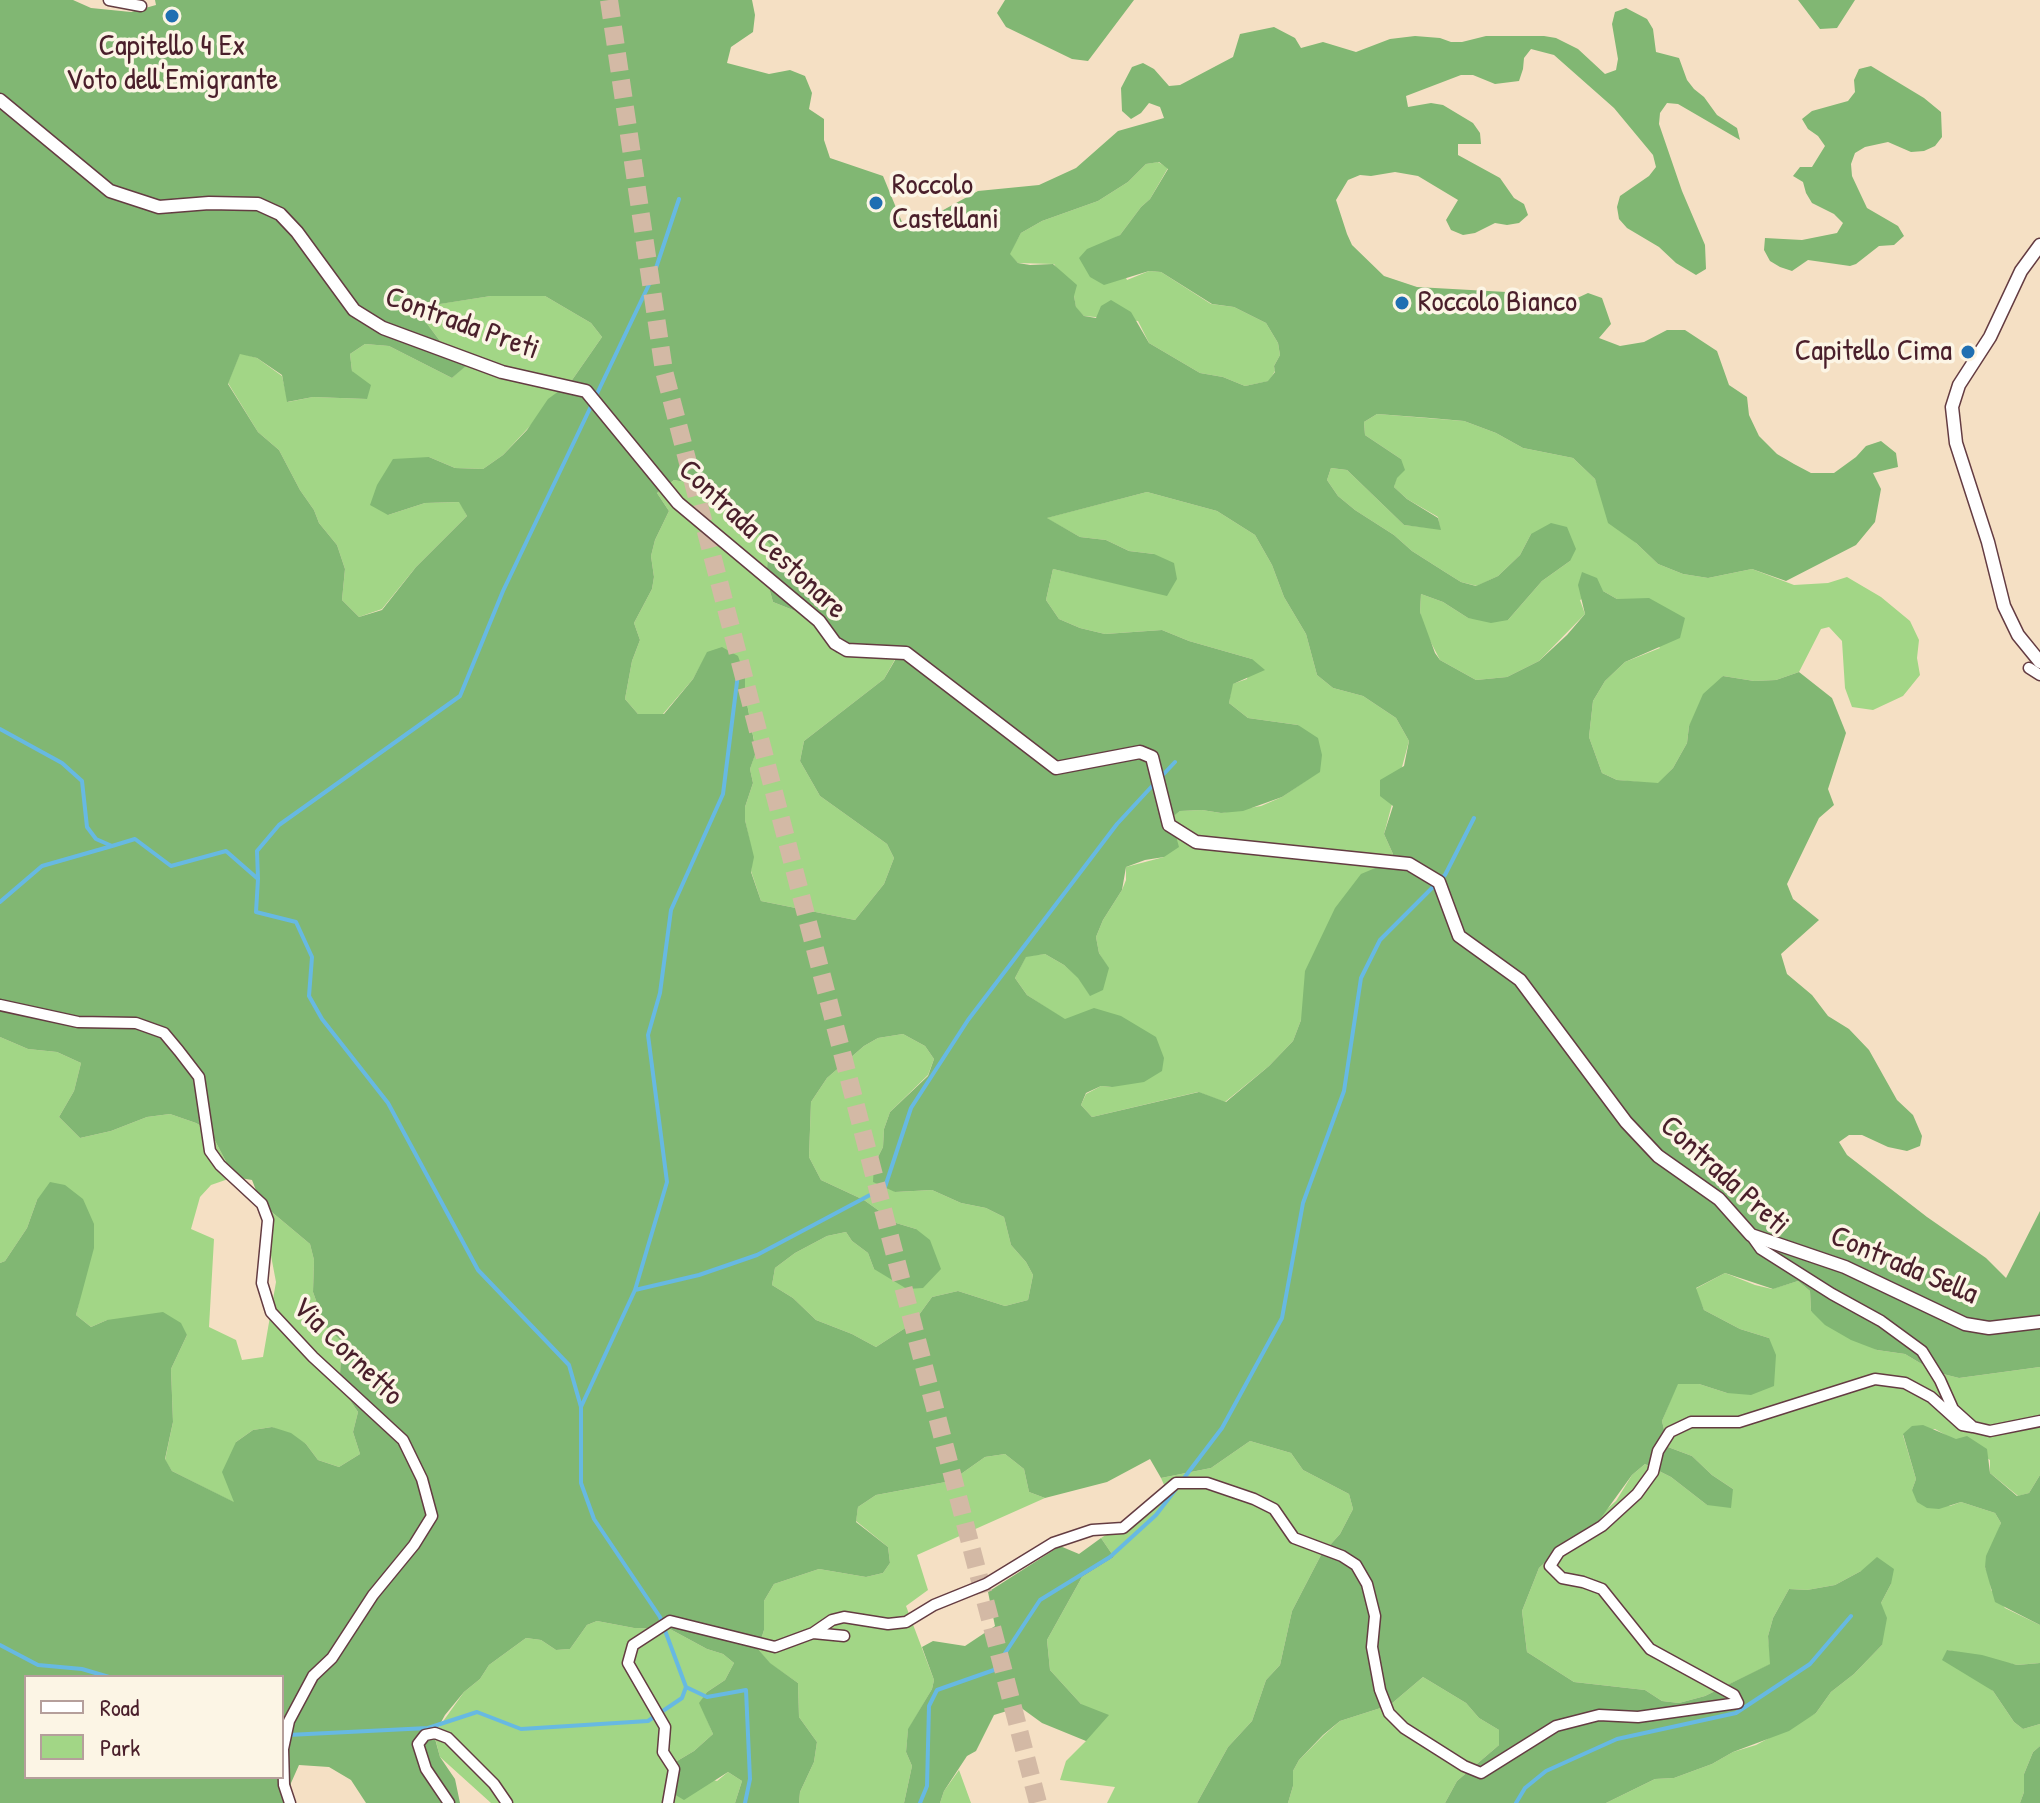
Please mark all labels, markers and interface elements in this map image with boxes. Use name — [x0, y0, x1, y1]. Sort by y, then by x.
marker: Capitello 4 Ex Voto dell'Emigrante — [163, 7, 181, 25]
place label: Capitello 4 Ex Voto dell'Emigrante — [66, 29, 278, 100]
place label: Roccolo Castellani — [892, 168, 999, 238]
marker: Roccolo Castellani — [867, 194, 885, 212]
street label: Contrada Preti — [380, 280, 544, 368]
place label: Roccolo Bianco — [1418, 285, 1577, 321]
marker: Roccolo Bianco — [1393, 294, 1411, 312]
place label: Capitello Cima — [1795, 334, 1952, 370]
marker: Capitello Cima — [1959, 343, 1977, 361]
street label: Contrada Cestonare — [670, 453, 854, 627]
street label: Contrada Preti — [1652, 1109, 1796, 1243]
street label: Contrada Sella — [1825, 1219, 1983, 1313]
street label: Via Cornetto — [284, 1290, 410, 1414]
legend — [24, 1675, 284, 1779]
text: Road — [100, 1691, 139, 1723]
text: Park — [100, 1731, 140, 1763]

